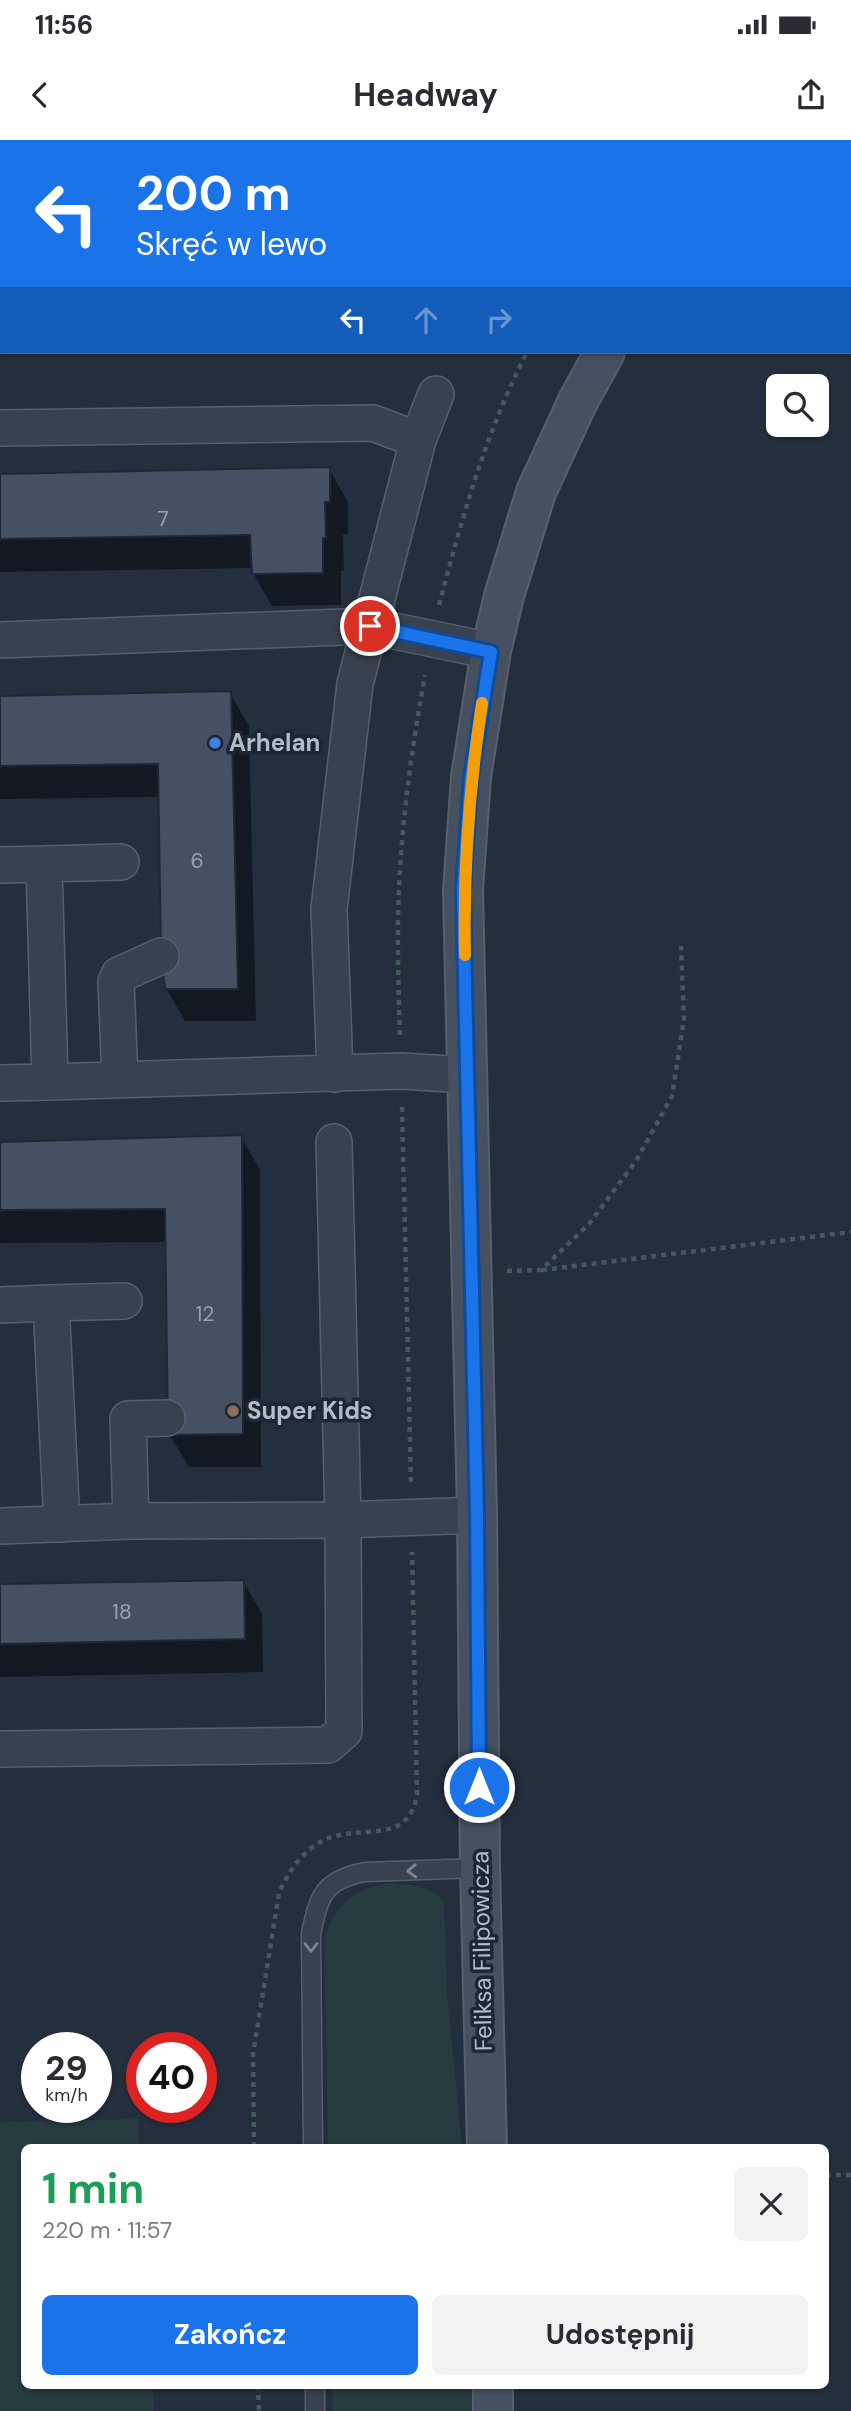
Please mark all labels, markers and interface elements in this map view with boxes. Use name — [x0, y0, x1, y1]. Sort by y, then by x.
text: 11:56 — [35, 8, 93, 42]
text: Headway — [353, 74, 498, 116]
icon: back — [21, 76, 59, 114]
icon: share — [792, 76, 830, 114]
text: 200 m — [136, 161, 291, 225]
icon: left — [21, 168, 112, 259]
text: Skręć w lewo — [136, 223, 327, 265]
icon: left — [334, 301, 372, 339]
icon: ahead — [407, 301, 445, 339]
icon: right — [480, 301, 518, 339]
map controls — [766, 374, 829, 437]
button: search — [766, 374, 829, 437]
house number: 7 — [157, 505, 169, 533]
pin — [340, 596, 400, 656]
icon: arrive — [351, 607, 389, 645]
place label: Arhelan — [229, 727, 320, 758]
marker: Arhelan — [207, 735, 223, 751]
house number: 6 — [190, 847, 204, 875]
house number: 12 — [196, 1300, 214, 1328]
place label: Super Kids — [247, 1395, 373, 1426]
marker: Super Kids — [225, 1403, 241, 1419]
house number: 18 — [112, 1598, 132, 1626]
position arrow — [442, 1750, 516, 1824]
street label: Feliksa Filipowicza — [464, 1851, 499, 2051]
one-way arrow — [406, 1863, 417, 1878]
one-way arrow — [303, 1943, 319, 1953]
speed limit sign: 40 — [126, 2032, 217, 2123]
text: 29 — [45, 2045, 88, 2091]
text: km/h — [45, 2083, 88, 2107]
text: 1 min — [42, 2161, 144, 2216]
button: close — [734, 2167, 808, 2241]
text: 220 m · 11:57 — [42, 2215, 172, 2245]
button: Zakończ — [42, 2295, 418, 2375]
button: Udostępnij — [432, 2295, 808, 2375]

